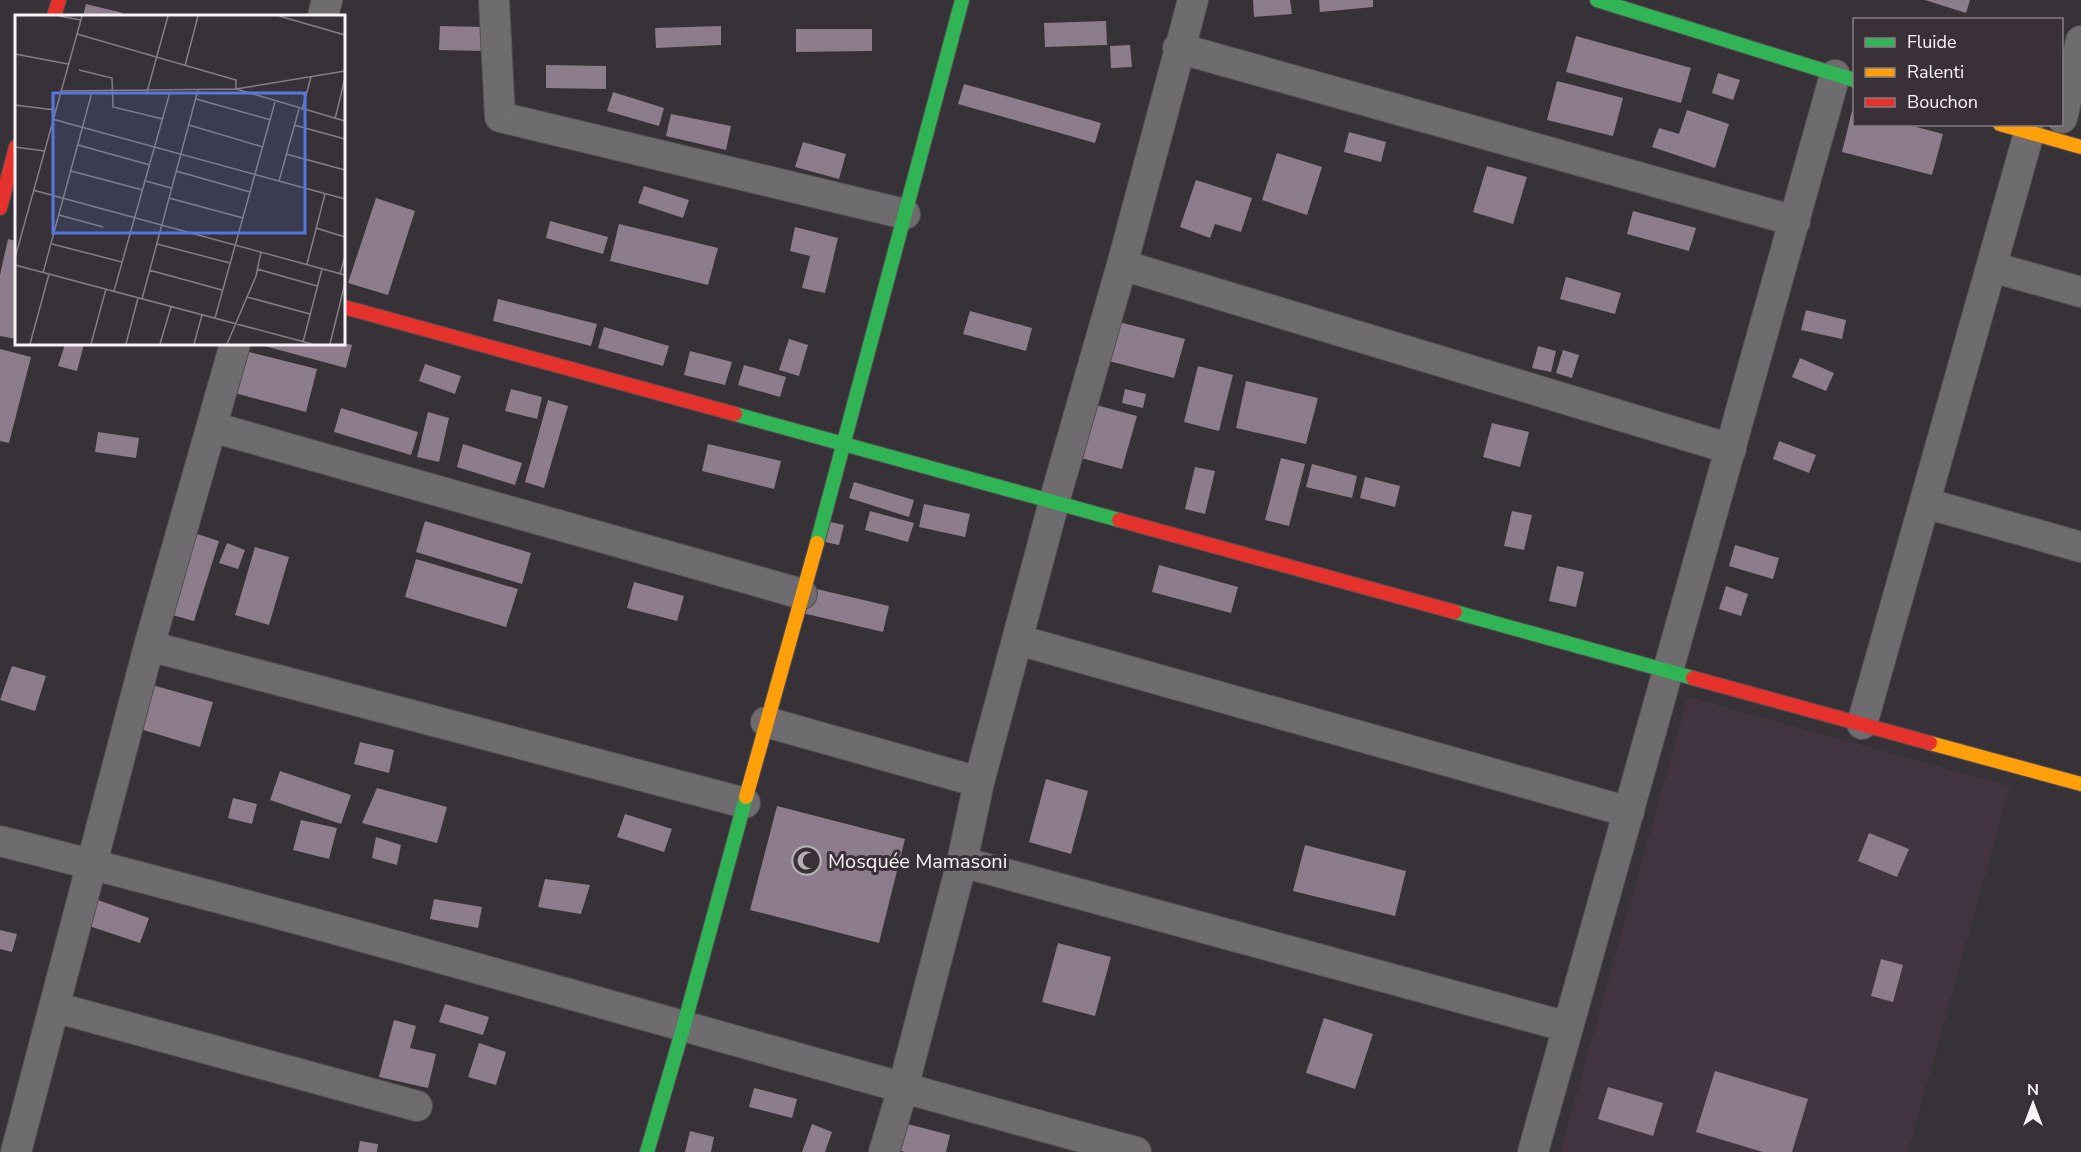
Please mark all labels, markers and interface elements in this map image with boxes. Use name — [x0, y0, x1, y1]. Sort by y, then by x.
inset map — [15, 15, 345, 345]
legend — [1853, 18, 2063, 126]
text: Fluide — [1907, 30, 1957, 54]
text: Ralenti — [1907, 60, 1964, 84]
text: Bouchon — [1907, 90, 1978, 114]
mosque icon: Mosquée Mamasoni — [791, 845, 823, 877]
place label: Mosquée Mamasoni — [828, 848, 1007, 875]
north arrow — [2003, 1074, 2063, 1134]
text: N — [2027, 1079, 2039, 1101]

